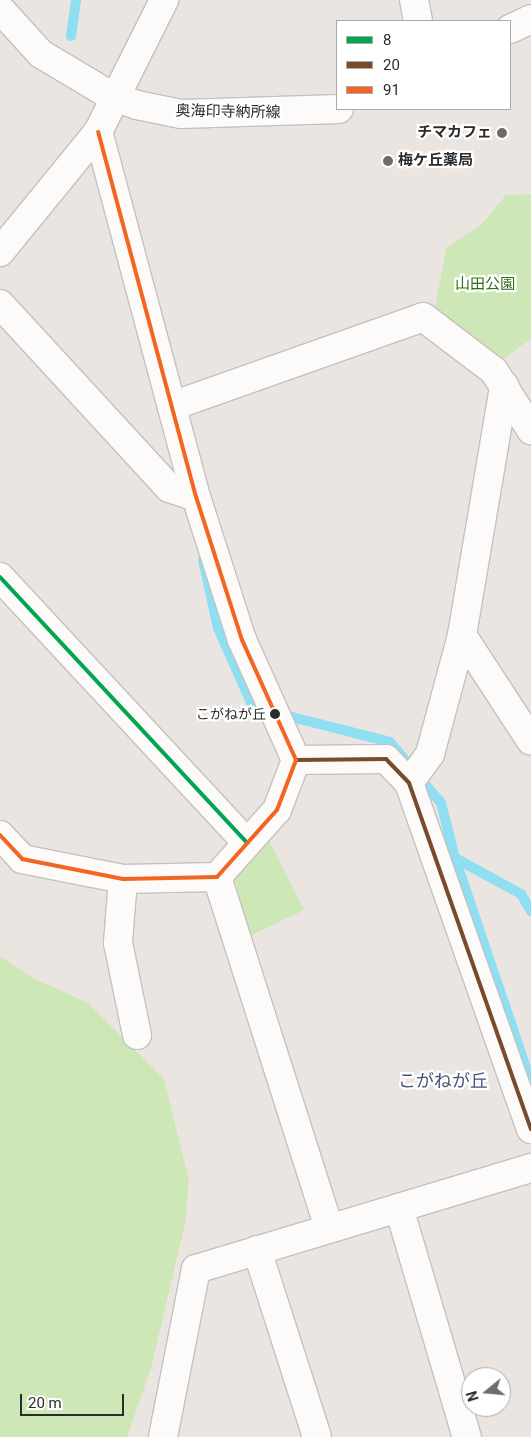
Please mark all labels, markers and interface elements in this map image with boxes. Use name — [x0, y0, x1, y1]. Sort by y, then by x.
legend — [336, 20, 511, 110]
text: 8 — [383, 31, 391, 49]
text: 20 — [383, 56, 400, 74]
text: 91 — [383, 81, 400, 99]
street label: 奥海印寺納所線 — [175, 102, 281, 122]
place label: チマカフェ — [417, 124, 492, 142]
marker: チマカフェ — [496, 127, 508, 139]
place label: 梅ケ丘薬局 — [398, 152, 473, 170]
marker: 梅ケ丘薬局 — [382, 155, 394, 167]
park label: 山田公園 — [455, 276, 515, 294]
place label: こがねが丘 — [196, 706, 266, 722]
marker: こがねが丘 — [270, 709, 280, 719]
district label: こがねが丘 — [398, 1070, 488, 1092]
north arrow — [461, 1367, 511, 1417]
scale bar — [22, 1384, 126, 1416]
text: N — [464, 1389, 482, 1403]
text: 20 m — [28, 1394, 62, 1412]

